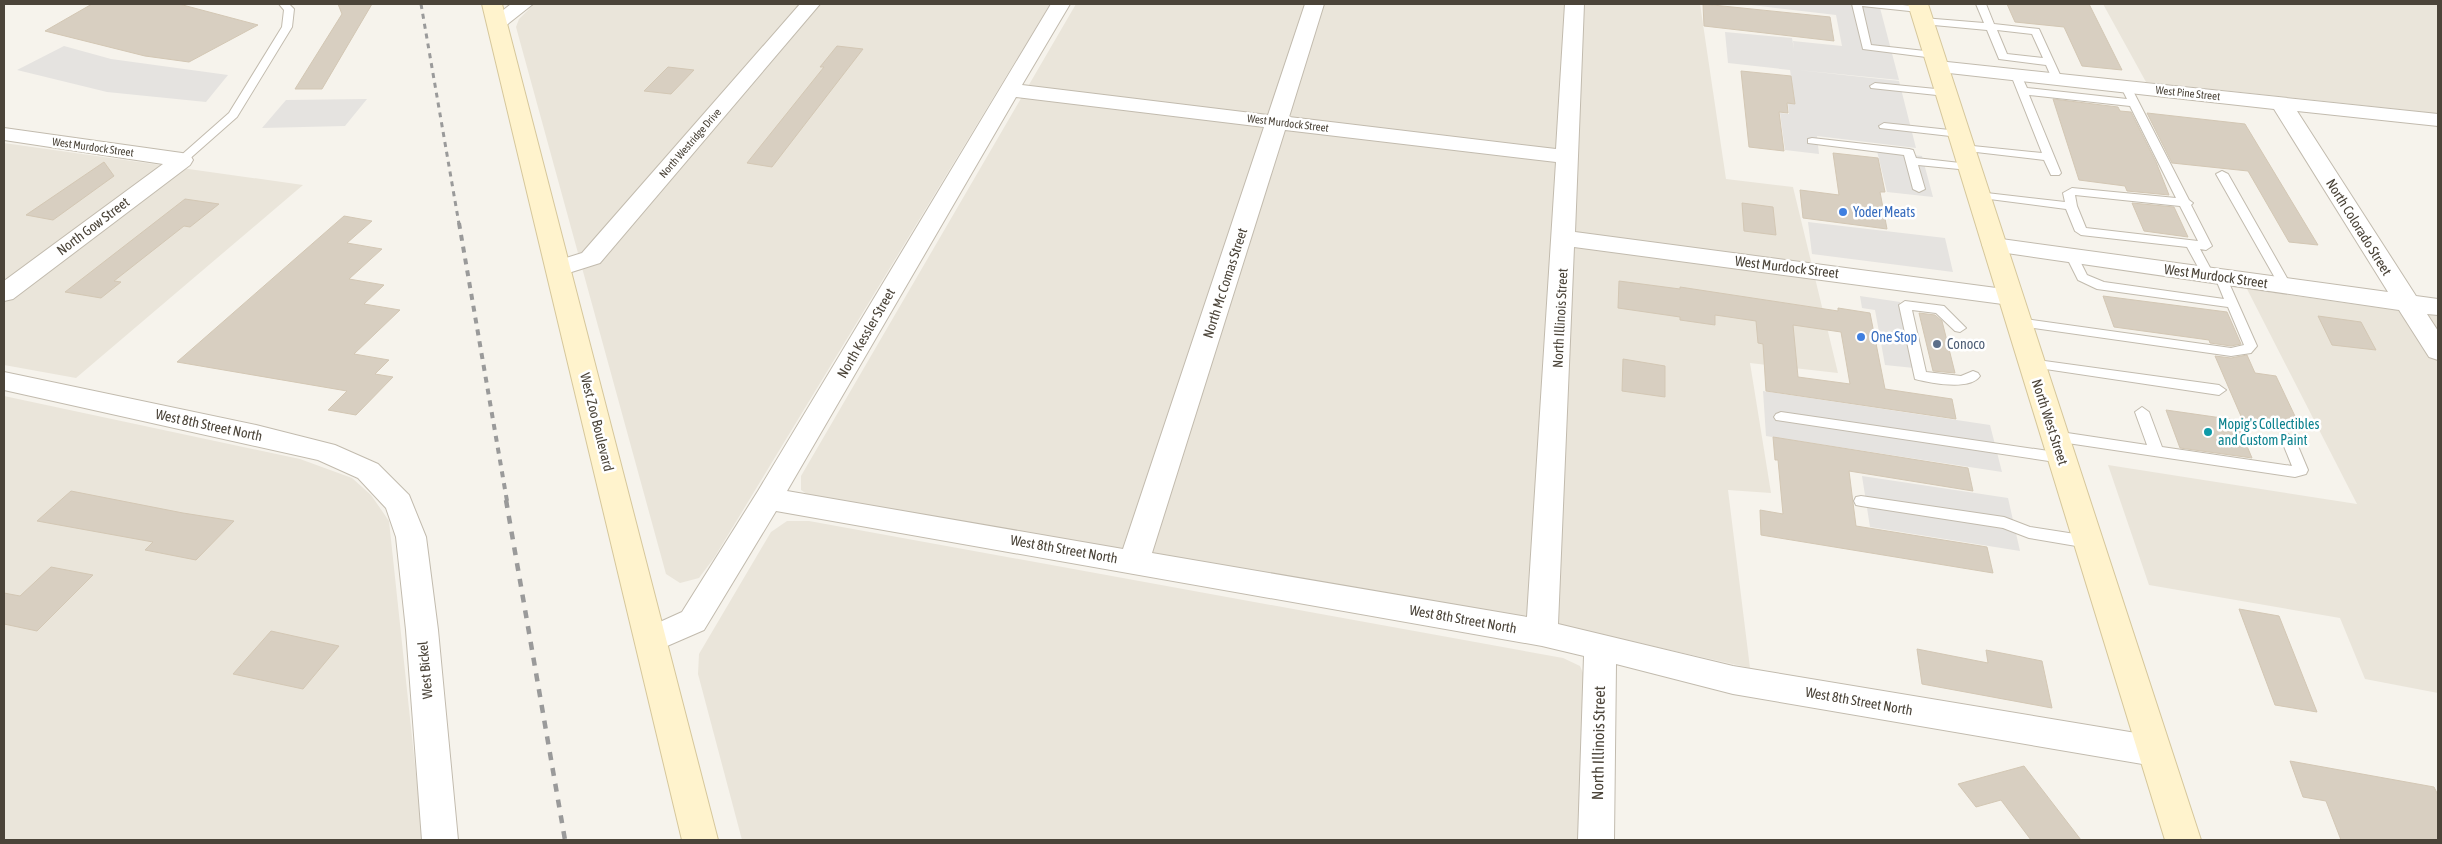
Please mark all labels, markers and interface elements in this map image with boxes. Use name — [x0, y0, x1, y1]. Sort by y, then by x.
street label: West Pine Street — [2155, 84, 2221, 102]
street label: North Westridge Drive — [657, 106, 723, 180]
street label: West Murdock Street — [1247, 112, 1329, 134]
street label: West Murdock Street — [52, 135, 134, 159]
street label: North Colorado Street — [2323, 176, 2395, 278]
street label: North Gow Street — [54, 194, 132, 258]
place label: Yoder Meats — [1853, 204, 1915, 220]
marker: Yoder Meats — [1837, 206, 1849, 218]
street label: North Mc Comas Street — [1200, 226, 1250, 340]
street label: West Murdock Street — [1734, 253, 1840, 281]
street label: West Murdock Street — [2163, 261, 2269, 291]
street label: North Illinois Street — [1549, 268, 1571, 368]
street label: North Kessler Street — [834, 285, 898, 381]
place label: One Stop — [1871, 329, 1918, 345]
marker: One Stop — [1855, 331, 1867, 343]
place label: Conoco — [1947, 336, 1985, 352]
marker: Conoco — [1931, 338, 1943, 350]
street label: West Zoo Boulevard — [577, 371, 617, 473]
street label: North West Street — [2029, 377, 2071, 467]
street label: West 8th Street North — [154, 406, 264, 444]
place label: Mopig's Collectibles and Custom Paint — [2218, 416, 2319, 448]
marker: Mopig's Collectibles and Custom Paint — [2202, 426, 2214, 438]
street label: West 8th Street North — [1009, 532, 1119, 566]
street label: West 8th Street North — [1408, 602, 1518, 636]
street label: West Bickel — [414, 640, 435, 700]
street label: West 8th Street North — [1804, 684, 1914, 718]
street label: North Illinois Street — [1588, 685, 1608, 800]

